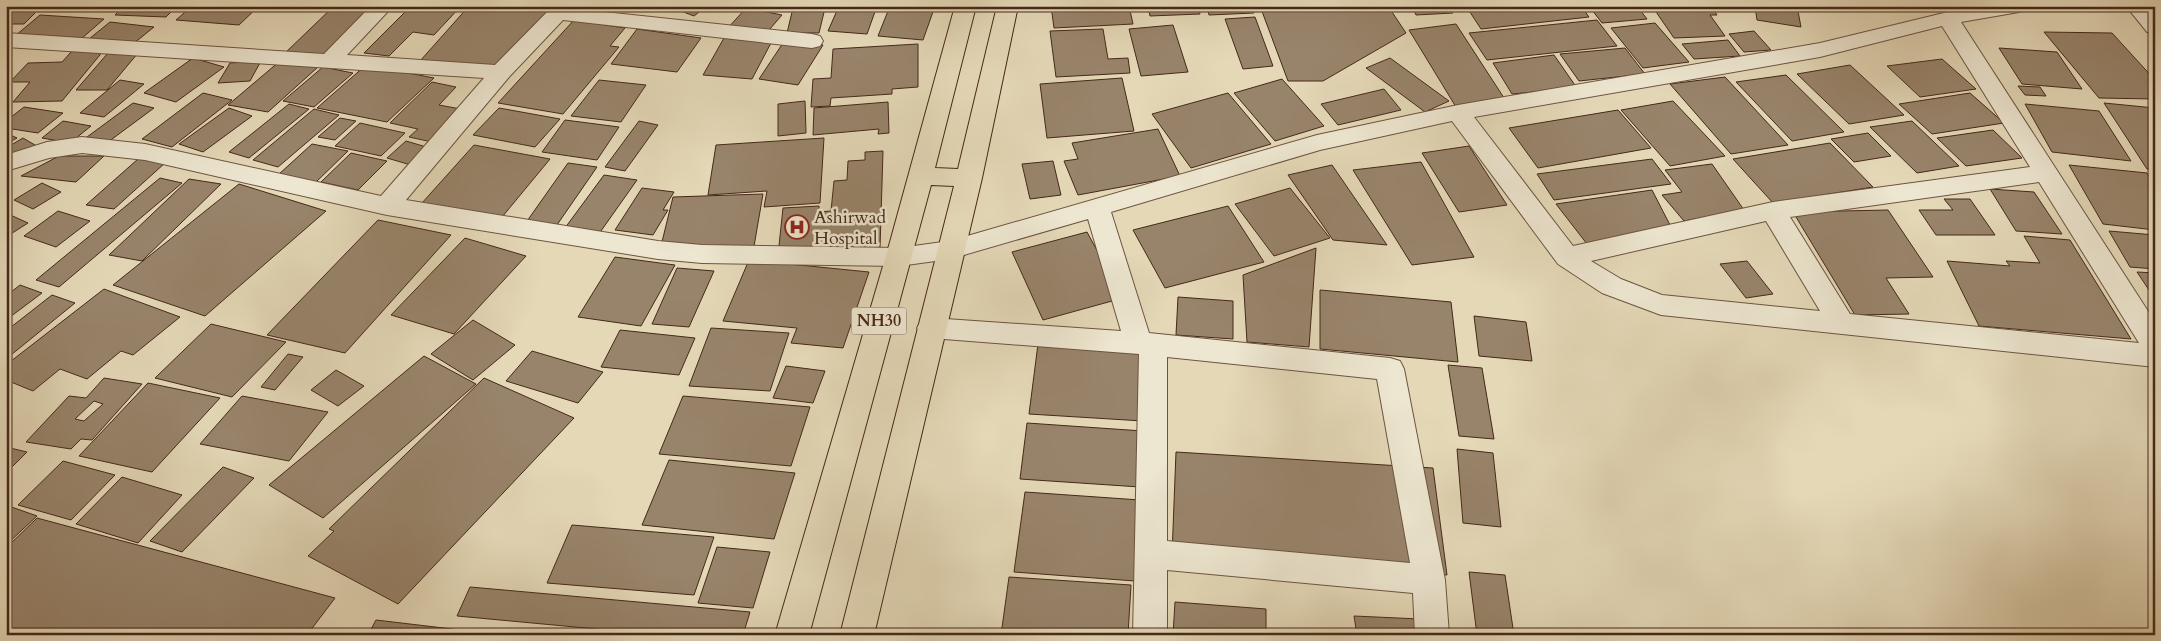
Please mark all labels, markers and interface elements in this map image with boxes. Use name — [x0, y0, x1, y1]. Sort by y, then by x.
place label: Ashirwad Hospital — [814, 205, 887, 251]
hospital icon: Ashirwad Hospital — [784, 214, 810, 240]
road number: NH30 — [852, 308, 906, 334]

